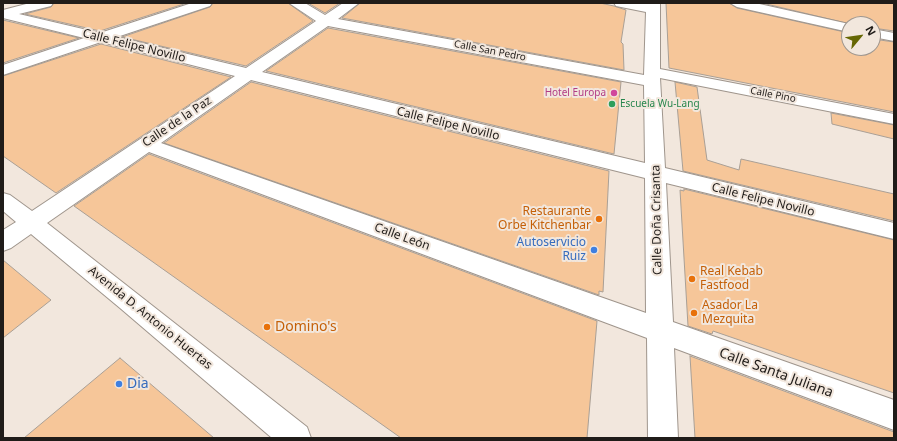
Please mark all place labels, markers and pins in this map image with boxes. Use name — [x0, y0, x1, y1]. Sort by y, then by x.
place label: Hotel Europa — [545, 87, 606, 99]
marker: Hotel Europa — [609, 88, 619, 98]
place label: Escuela Wu-Lang — [620, 98, 700, 110]
marker: Escuela Wu-Lang — [607, 99, 617, 109]
place label: Restaurante Orbe Kitchenbar — [498, 205, 591, 233]
marker: Restaurante Orbe Kitchenbar — [594, 214, 604, 224]
place label: Autoservicio Ruiz — [517, 236, 586, 264]
marker: Autoservicio Ruiz — [589, 245, 599, 255]
place label: Real Kebab Fastfood — [700, 265, 763, 293]
marker: Real Kebab Fastfood — [687, 274, 697, 284]
place label: Asador La Mezquita — [702, 299, 758, 327]
marker: Asador La Mezquita — [689, 308, 699, 318]
place label: Domino's — [275, 319, 337, 335]
marker: Domino's — [262, 322, 272, 332]
place label: Dia — [127, 376, 149, 392]
marker: Dia — [114, 379, 124, 389]

